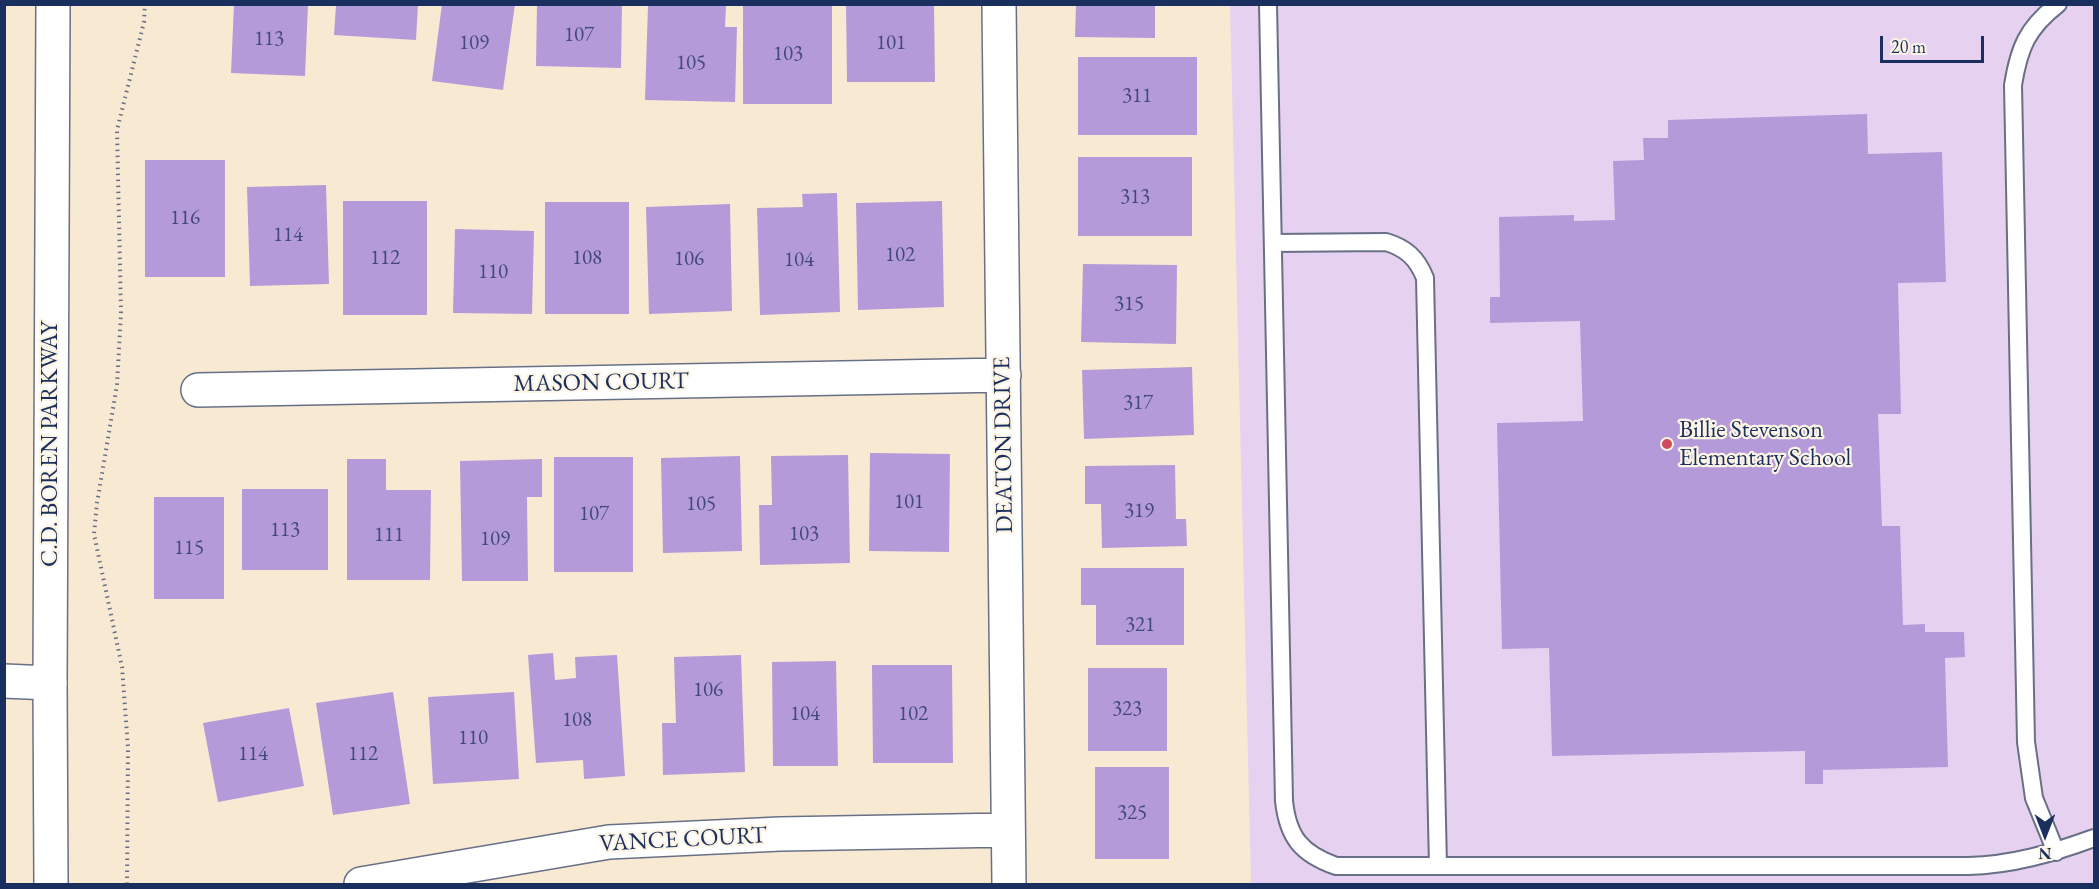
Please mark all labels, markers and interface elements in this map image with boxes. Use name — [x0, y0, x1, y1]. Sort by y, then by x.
house number: 107 — [564, 22, 594, 48]
scale bar — [1883, 24, 1986, 62]
house number: 113 — [254, 26, 284, 52]
house number: 109 — [459, 30, 489, 56]
house number: 101 — [876, 30, 906, 56]
text: 20 m — [1891, 35, 1926, 58]
house number: 103 — [773, 41, 803, 67]
house number: 105 — [676, 50, 706, 76]
house number: 311 — [1122, 83, 1152, 109]
house number: 313 — [1120, 184, 1150, 210]
house number: 116 — [170, 205, 200, 231]
house number: 114 — [273, 222, 303, 248]
house number: 102 — [885, 242, 915, 268]
house number: 112 — [370, 245, 400, 271]
house number: 108 — [572, 245, 602, 271]
house number: 106 — [674, 246, 704, 272]
house number: 104 — [784, 247, 814, 273]
house number: 110 — [478, 259, 508, 285]
house number: 315 — [1114, 291, 1144, 317]
street label: C.D. BOREN PARKWAY — [36, 321, 64, 567]
street label: DEATON DRIVE — [988, 356, 1020, 534]
street label: MASON COURT — [513, 367, 689, 399]
house number: 317 — [1123, 390, 1153, 416]
place label: Billie Stevenson Elementary School — [1679, 416, 1851, 472]
marker: Billie Stevenson Elementary School — [1660, 437, 1674, 451]
house number: 101 — [894, 489, 924, 515]
house number: 105 — [686, 491, 716, 517]
house number: 319 — [1124, 498, 1154, 524]
house number: 107 — [579, 501, 609, 527]
house number: 113 — [270, 517, 300, 543]
house number: 103 — [789, 521, 819, 547]
house number: 111 — [374, 522, 404, 548]
house number: 109 — [480, 526, 510, 552]
house number: 115 — [174, 535, 204, 561]
house number: 321 — [1125, 612, 1155, 638]
house number: 106 — [693, 677, 723, 703]
house number: 323 — [1112, 696, 1142, 722]
house number: 104 — [790, 701, 820, 727]
house number: 102 — [898, 701, 928, 727]
house number: 108 — [562, 707, 592, 733]
house number: 110 — [458, 725, 488, 751]
house number: 114 — [238, 741, 268, 767]
house number: 112 — [348, 741, 378, 767]
house number: 325 — [1117, 800, 1147, 826]
north arrow — [2015, 805, 2075, 865]
street label: VANCE COURT — [598, 821, 768, 859]
text: N — [2039, 843, 2051, 864]

